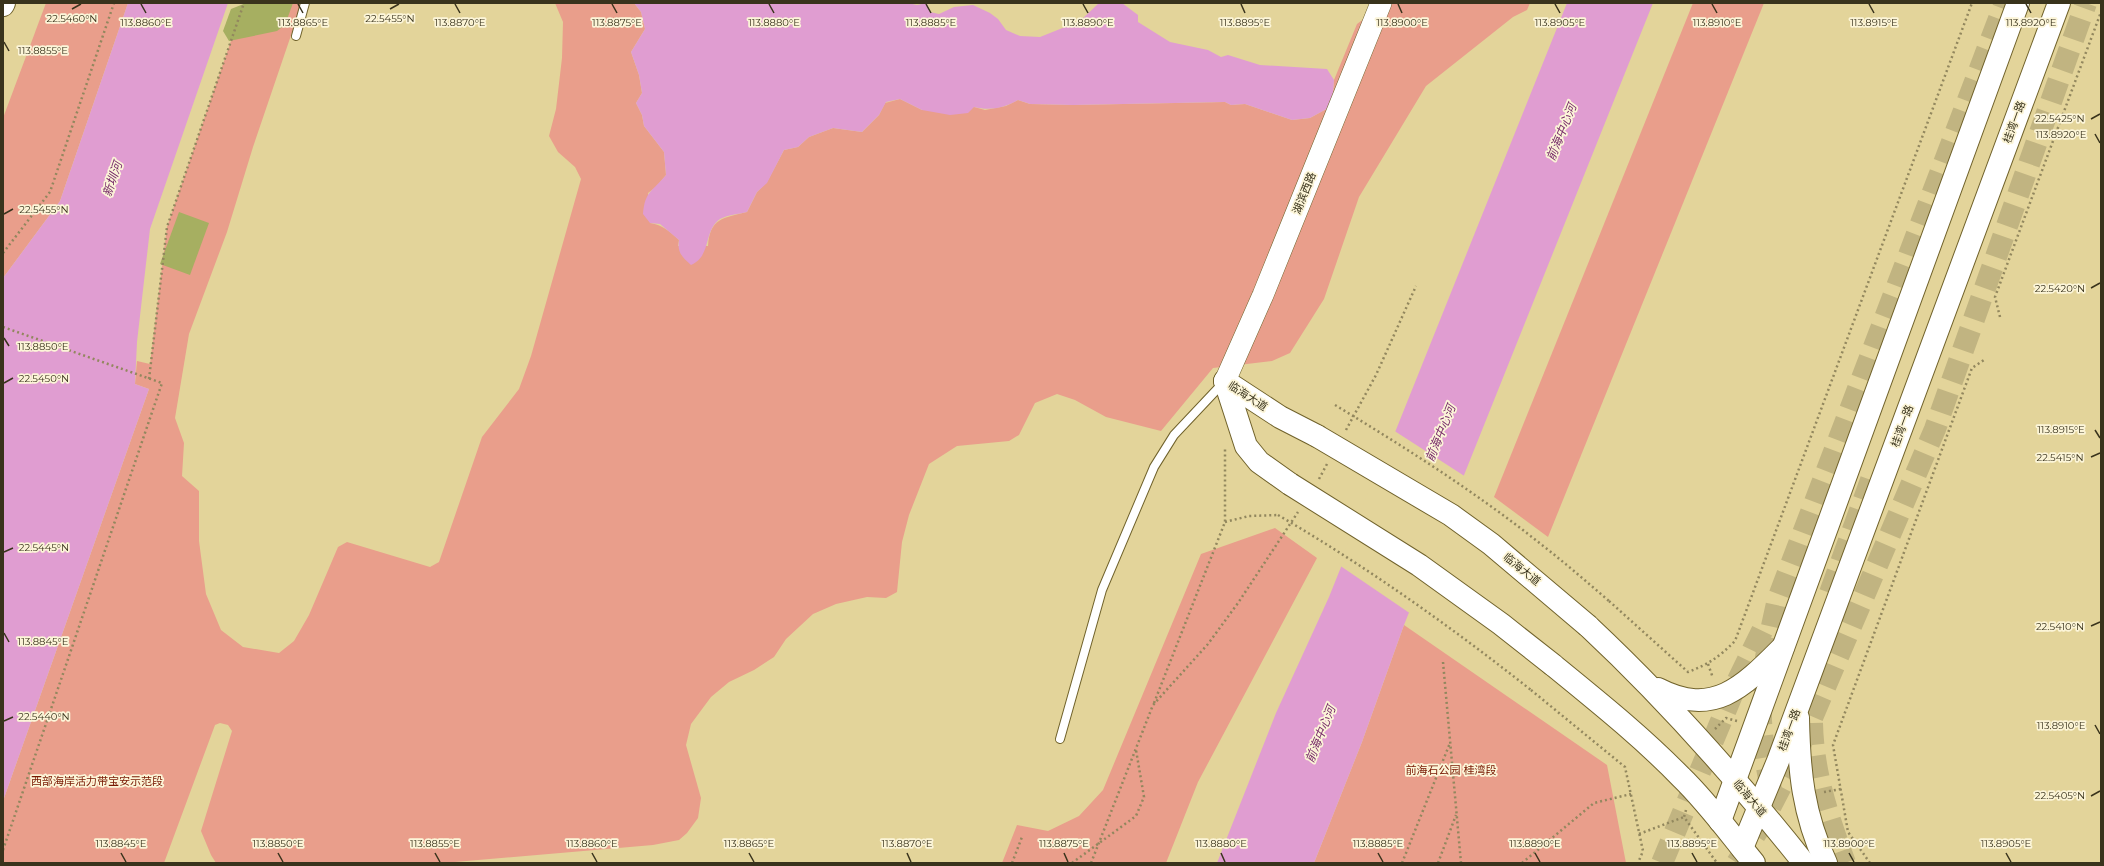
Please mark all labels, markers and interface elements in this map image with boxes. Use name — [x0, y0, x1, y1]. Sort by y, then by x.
text: 22.5460°N — [47, 12, 97, 25]
text: 22.5455°N — [365, 12, 415, 25]
text: 113.8860°E — [120, 16, 172, 29]
text: 113.8865°E — [278, 16, 328, 29]
text: 113.8870°E — [434, 16, 486, 29]
text: 113.8875°E — [592, 16, 642, 29]
text: 113.8880°E — [748, 16, 800, 29]
text: 113.8885°E — [906, 16, 957, 29]
text: 113.8890°E — [1062, 16, 1114, 29]
text: 113.8895°E — [1220, 16, 1270, 29]
text: 113.8900°E — [1376, 16, 1428, 29]
text: 113.8905°E — [1535, 16, 1586, 29]
text: 113.8910°E — [1693, 16, 1742, 29]
text: 113.8915°E — [1850, 16, 1898, 29]
text: 113.8920°E — [2006, 16, 2057, 29]
text: 113.8855°E — [18, 44, 68, 57]
street label: 桂湾一路 — [2000, 99, 2028, 145]
water label: 前海中心河 — [1543, 100, 1580, 163]
text: 22.5425°N — [2035, 112, 2085, 125]
text: 113.8920°E — [2036, 128, 2087, 141]
water label: 新圳河 — [99, 158, 126, 198]
street label: 湖滨西路 — [1289, 170, 1319, 216]
text: 22.5455°N — [19, 203, 69, 216]
text: 22.5420°N — [2035, 282, 2085, 295]
text: 113.8850°E — [17, 340, 69, 353]
text: 22.5450°N — [19, 372, 69, 385]
street label: 临海大道 — [1226, 378, 1270, 414]
water label: 前海中心河 — [1422, 401, 1459, 464]
street label: 桂湾一路 — [1888, 403, 1916, 449]
text: 113.8915°E — [2037, 423, 2085, 436]
text: 22.5415°N — [2036, 451, 2084, 464]
text: 22.5445°N — [19, 541, 69, 554]
street label: 临海大道 — [1500, 550, 1544, 588]
text: 22.5410°N — [2036, 620, 2084, 633]
text: 113.8845°E — [18, 635, 69, 648]
water label: 前海中心河 — [1302, 702, 1339, 765]
street label: 桂湾一路 — [1775, 707, 1803, 753]
text: 22.5440°N — [18, 710, 70, 723]
text: 113.8910°E — [2037, 719, 2086, 732]
park label: 前海石公园 桂湾段 — [1406, 763, 1496, 777]
park label: 西部海岸活力带宝安示范段 — [31, 774, 163, 788]
street label: 临海大道 — [1730, 777, 1770, 819]
text: 22.5405°N — [2035, 789, 2085, 802]
text: 113.8845°E — [96, 837, 147, 850]
text: 113.8850°E — [252, 837, 304, 850]
text: 113.8855°E — [410, 837, 460, 850]
text: 113.8860°E — [566, 837, 618, 850]
text: 113.8865°E — [724, 837, 774, 850]
text: 113.8870°E — [881, 837, 933, 850]
text: 113.8875°E — [1039, 837, 1089, 850]
text: 113.8880°E — [1195, 837, 1247, 850]
text: 113.8885°E — [1353, 837, 1404, 850]
text: 113.8890°E — [1509, 837, 1561, 850]
text: 113.8895°E — [1667, 837, 1717, 850]
text: 113.8900°E — [1823, 837, 1875, 850]
text: 113.8905°E — [1981, 837, 2032, 850]

